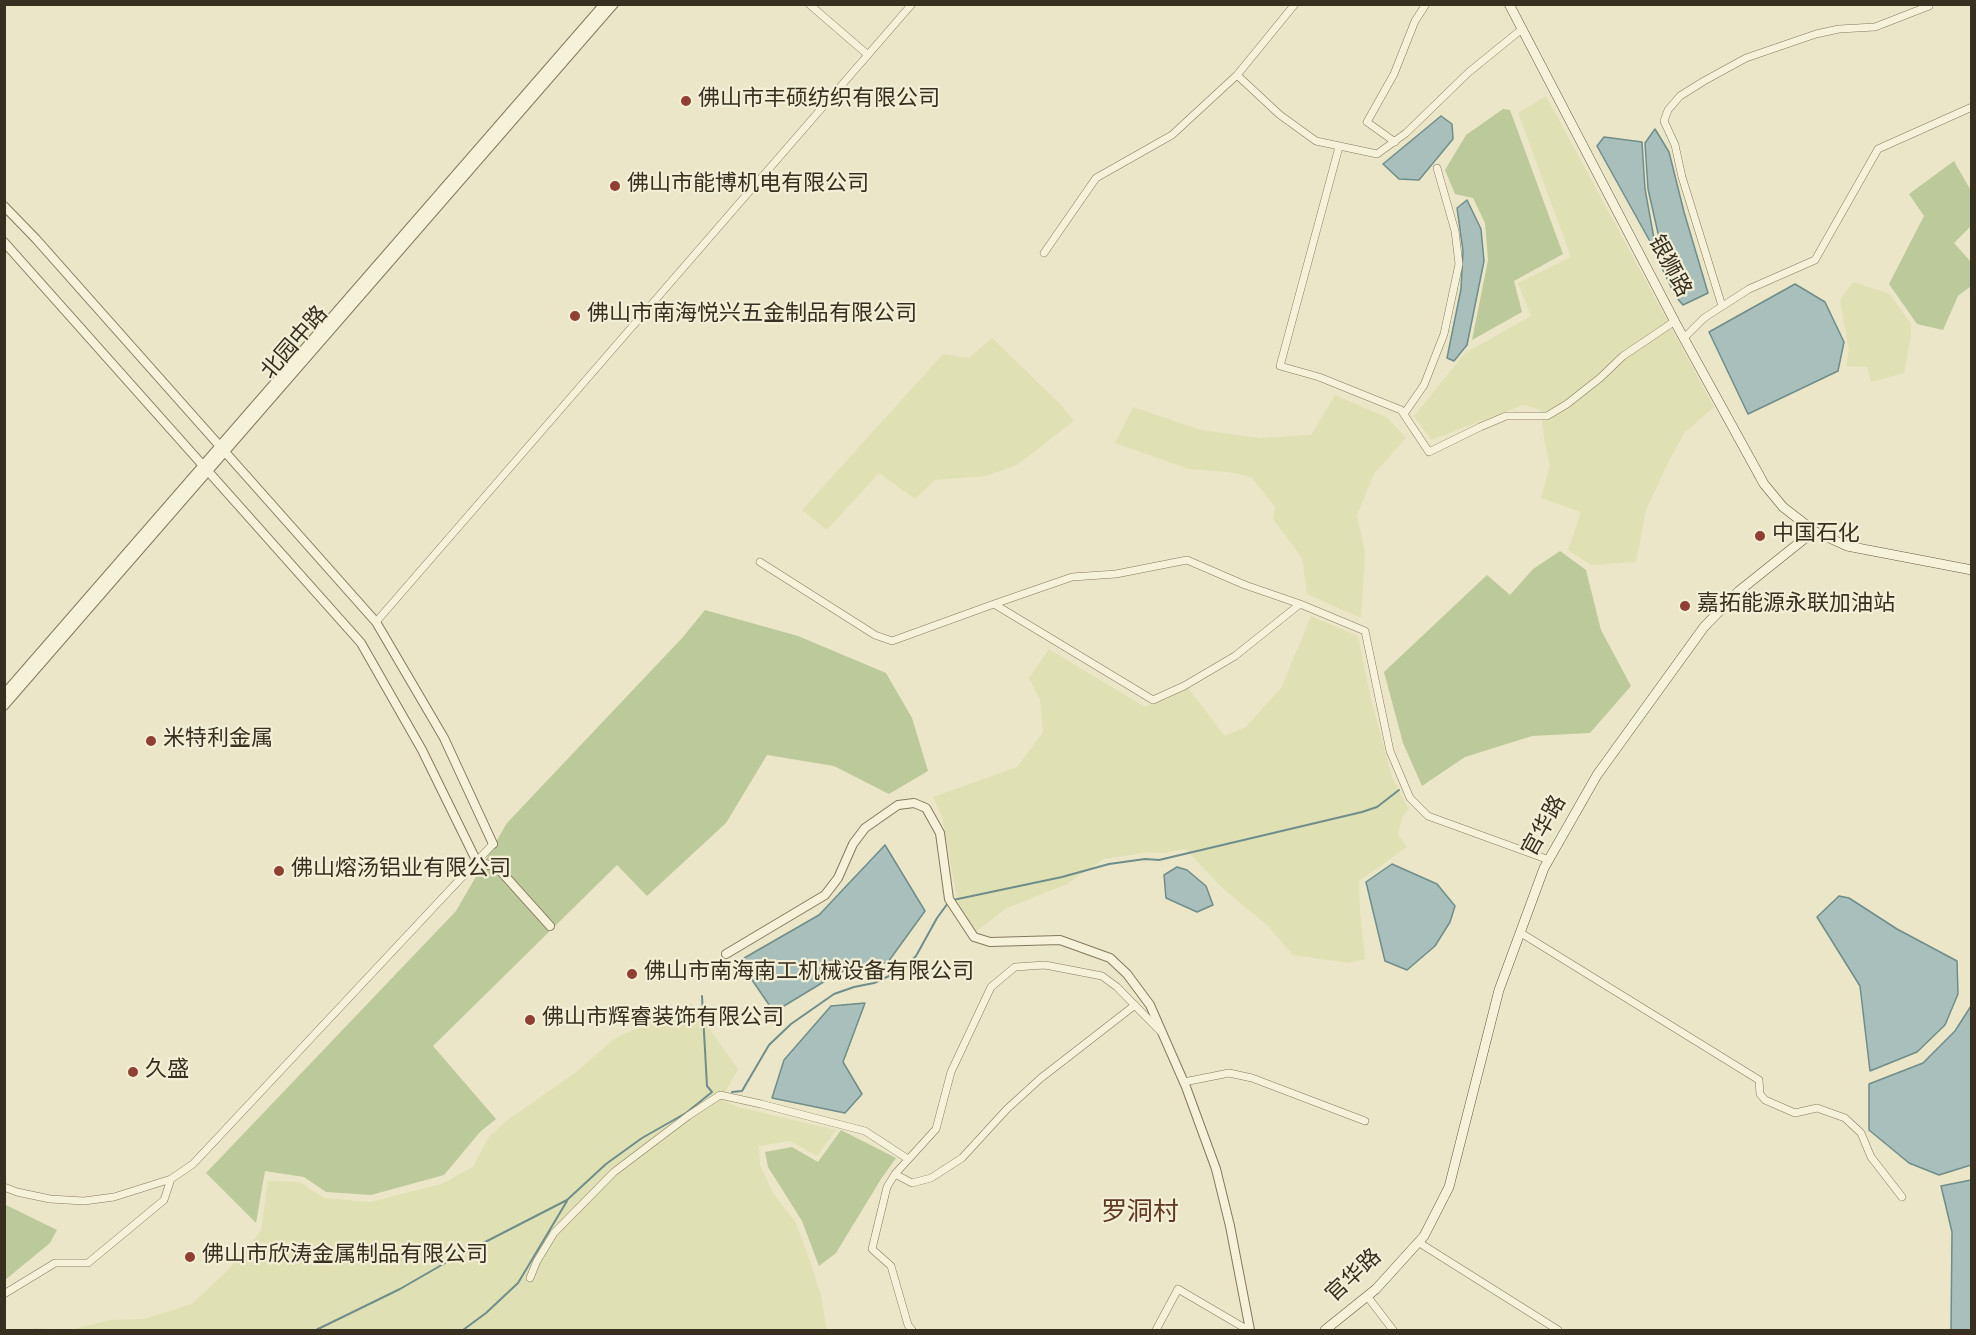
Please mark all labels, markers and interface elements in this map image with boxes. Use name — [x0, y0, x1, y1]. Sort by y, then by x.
place label: 佛山市丰硕纺织有限公司 — [698, 88, 940, 114]
marker: 佛山市丰硕纺织有限公司 — [679, 94, 693, 108]
place label: 佛山市能博机电有限公司 — [627, 173, 869, 199]
marker: 佛山市能博机电有限公司 — [608, 179, 622, 193]
street label: 银狮路 — [1641, 232, 1695, 302]
street label: 北园中路 — [257, 302, 335, 386]
place label: 佛山市南海悦兴五金制品有限公司 — [587, 303, 917, 329]
marker: 佛山市南海悦兴五金制品有限公司 — [568, 309, 582, 323]
place label: 中国石化 — [1772, 523, 1860, 549]
marker: 中国石化 — [1753, 529, 1767, 543]
place label: 嘉拓能源永联加油站 — [1697, 593, 1895, 619]
marker: 嘉拓能源永联加油站 — [1678, 599, 1692, 613]
place label: 米特利金属 — [163, 728, 273, 754]
marker: 米特利金属 — [144, 734, 158, 748]
street label: 官华路 — [1518, 792, 1574, 862]
place label: 佛山熔汤铝业有限公司 — [291, 858, 511, 884]
marker: 佛山熔汤铝业有限公司 — [272, 864, 286, 878]
place label: 佛山市南海南工机械设备有限公司 — [644, 961, 974, 987]
marker: 佛山市南海南工机械设备有限公司 — [625, 967, 639, 981]
place label: 佛山市辉睿装饰有限公司 — [542, 1007, 784, 1033]
marker: 佛山市辉睿装饰有限公司 — [523, 1013, 537, 1027]
place label: 久盛 — [145, 1059, 189, 1085]
marker: 久盛 — [126, 1065, 140, 1079]
district label: 罗洞村 — [1101, 1199, 1179, 1231]
place label: 佛山市欣涛金属制品有限公司 — [202, 1244, 488, 1270]
street label: 官华路 — [1322, 1245, 1388, 1309]
marker: 佛山市欣涛金属制品有限公司 — [183, 1250, 197, 1264]

